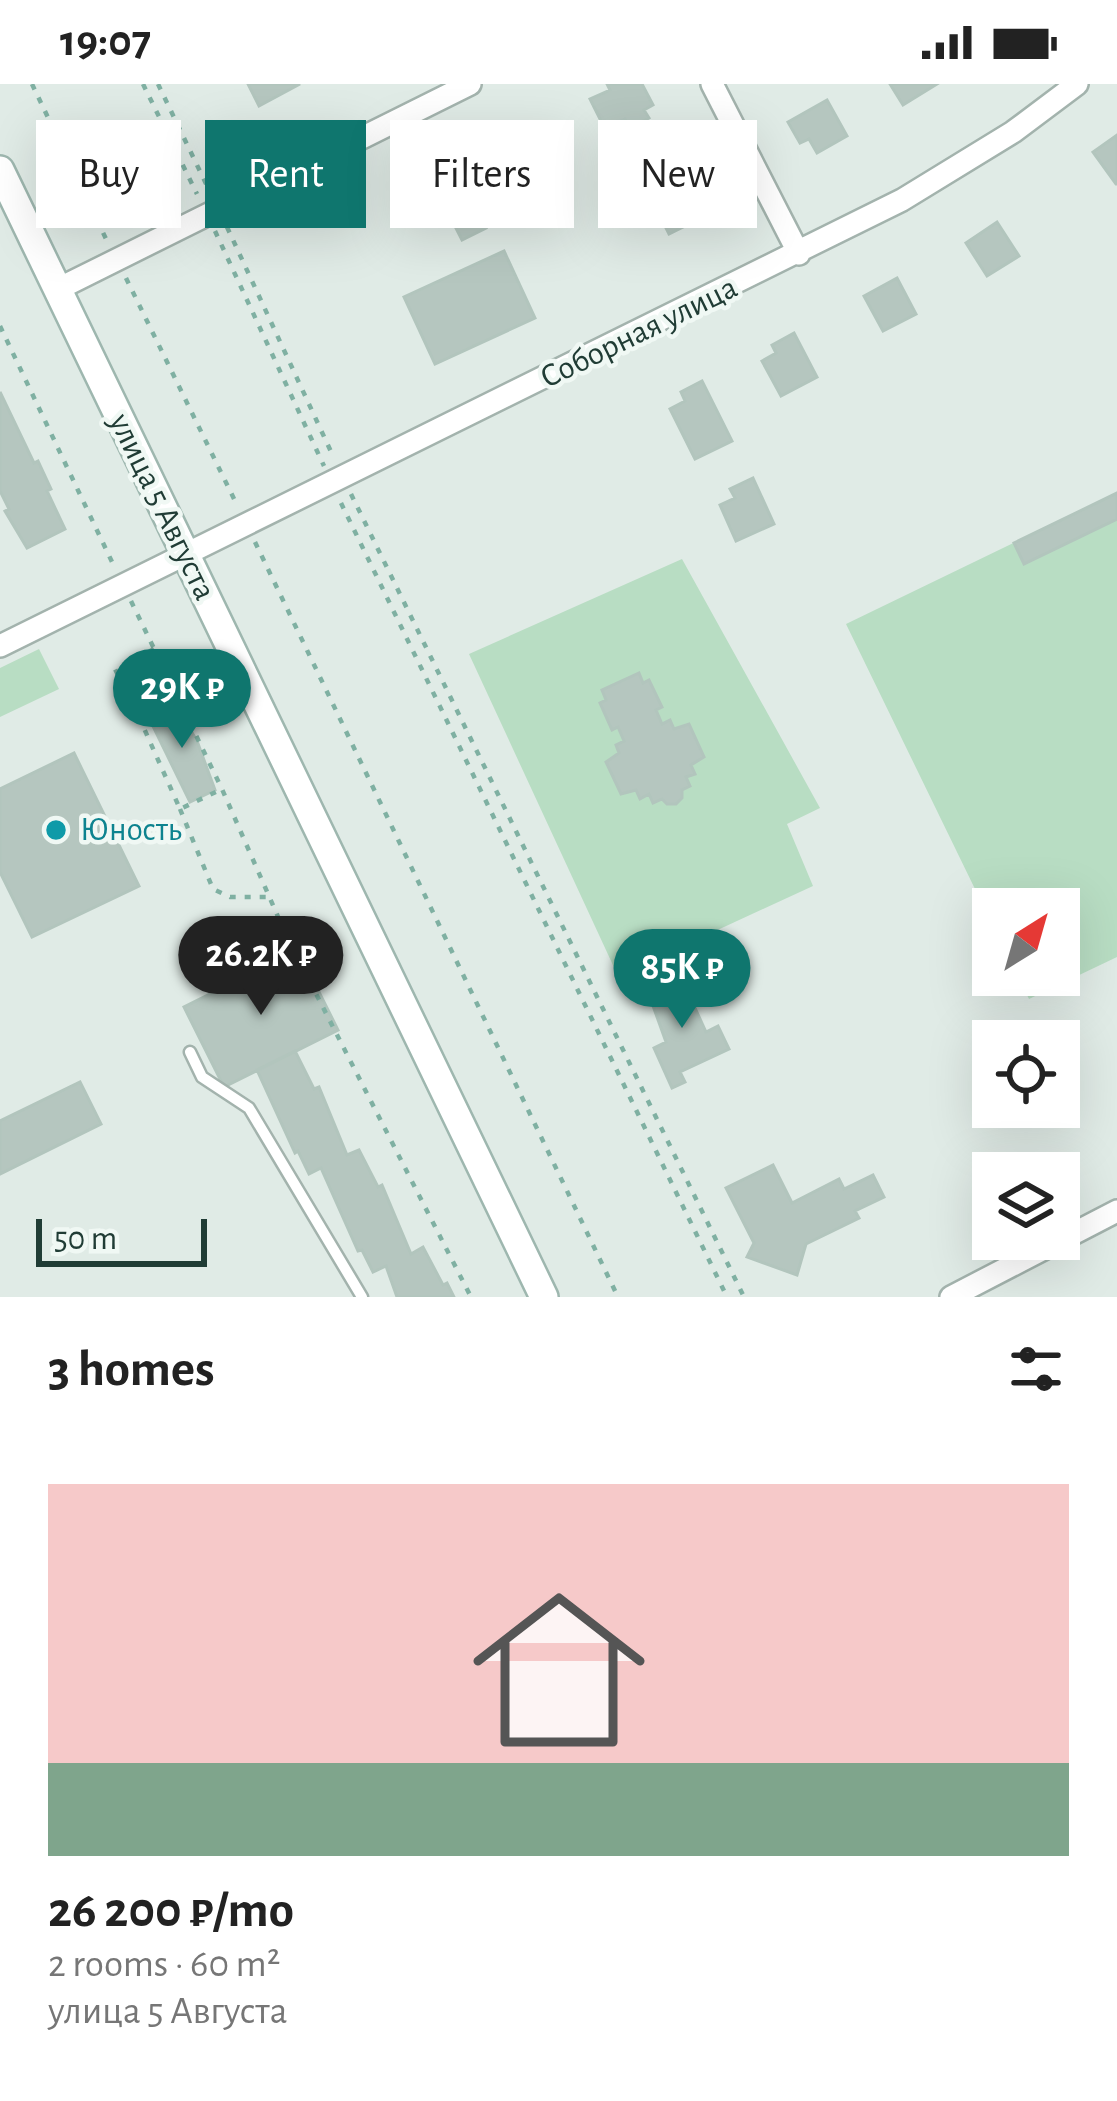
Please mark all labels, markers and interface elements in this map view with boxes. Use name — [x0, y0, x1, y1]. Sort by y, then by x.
text: 19:07 — [60, 19, 151, 64]
chip: Buy — [36, 120, 181, 228]
chip: Rent — [205, 120, 366, 228]
chip: Filters — [390, 120, 574, 228]
chip: New — [598, 120, 757, 228]
street label: Соборная улица — [535, 271, 743, 395]
street label: улица 5 Августа — [102, 408, 221, 605]
pin: 29K ₽ — [98, 649, 266, 751]
text: 29K ₽ — [140, 668, 224, 707]
place label: Юность — [80, 814, 182, 847]
marker: Юность — [43, 817, 69, 843]
north arrow — [972, 888, 1080, 996]
map controls — [972, 888, 1080, 1260]
pin: 26.2K ₽ — [150, 916, 372, 1018]
pin: 85K ₽ — [598, 929, 766, 1031]
text: 26.2K ₽ — [205, 935, 317, 974]
text: 85K ₽ — [641, 948, 724, 987]
button: locate — [972, 1020, 1080, 1128]
button: layers — [972, 1152, 1080, 1260]
scale bar — [36, 1213, 207, 1266]
text: 50 m — [54, 1223, 117, 1256]
icon: filters — [1003, 1336, 1069, 1402]
text: 3 homes — [48, 1344, 215, 1395]
icon: home — [451, 1562, 667, 1778]
text: 26 200 ₽/mo — [48, 1885, 294, 1936]
text: 2 rooms · 60 m² — [48, 1945, 280, 1984]
text: улица 5 Августа — [48, 1992, 287, 2031]

